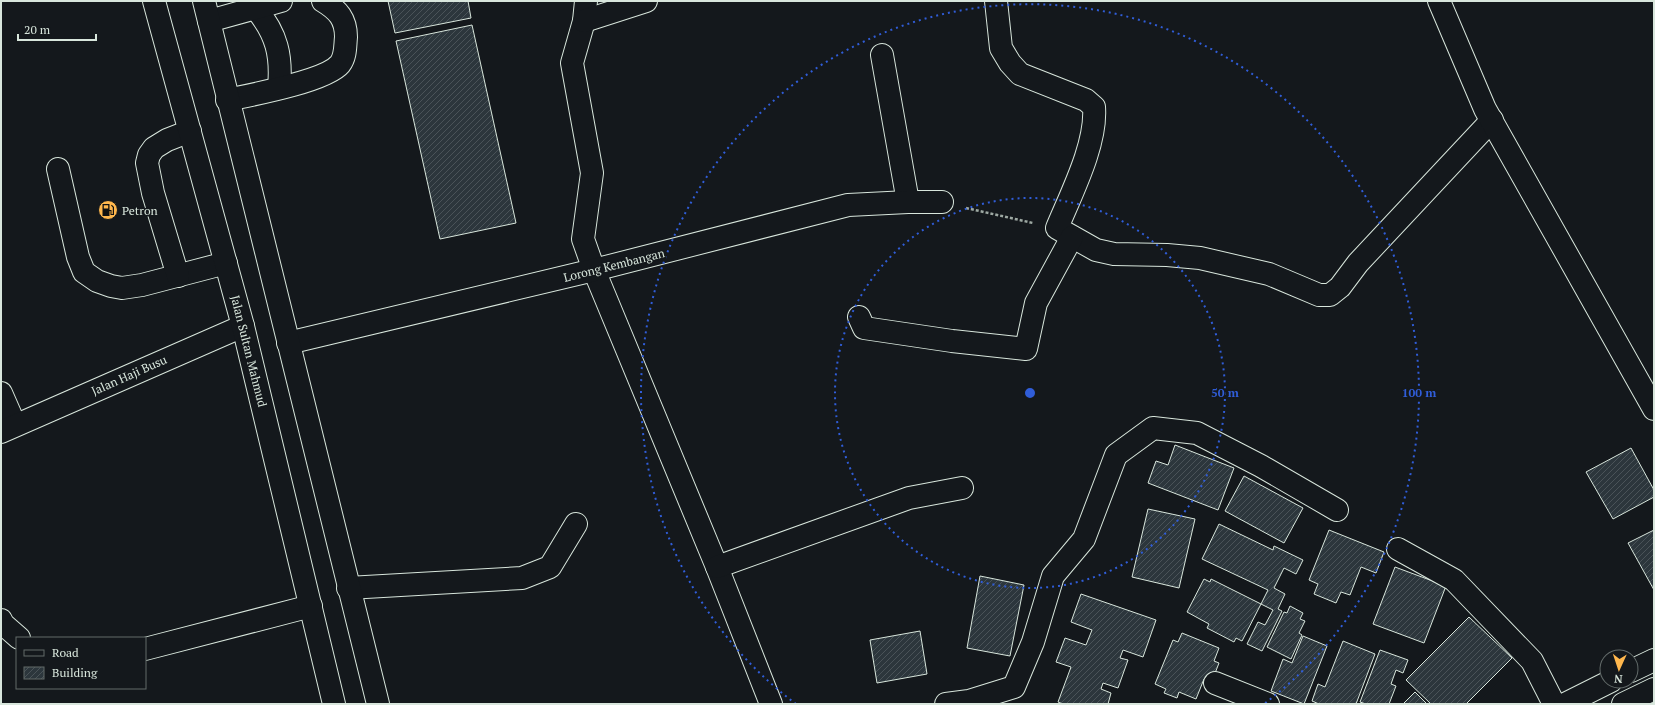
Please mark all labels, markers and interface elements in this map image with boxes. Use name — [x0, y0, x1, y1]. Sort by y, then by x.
scale bar — [18, 16, 96, 42]
text: 20 m — [24, 22, 51, 37]
fuel station icon: Petron — [97, 199, 119, 221]
place label: Petron — [122, 203, 158, 218]
street label: Lorong Kembangan — [562, 245, 666, 285]
street label: Jalan Sultan Mahmud — [228, 293, 270, 409]
street label: Jalan Haji Busu — [89, 352, 169, 398]
text: 50 m — [1211, 385, 1239, 400]
text: 100 m — [1402, 385, 1436, 400]
centre of rings — [1023, 386, 1037, 400]
legend — [16, 637, 146, 689]
text: Road — [52, 645, 79, 660]
north arrow — [1599, 649, 1639, 689]
text: Building — [52, 665, 98, 680]
text: N — [1613, 672, 1623, 686]

